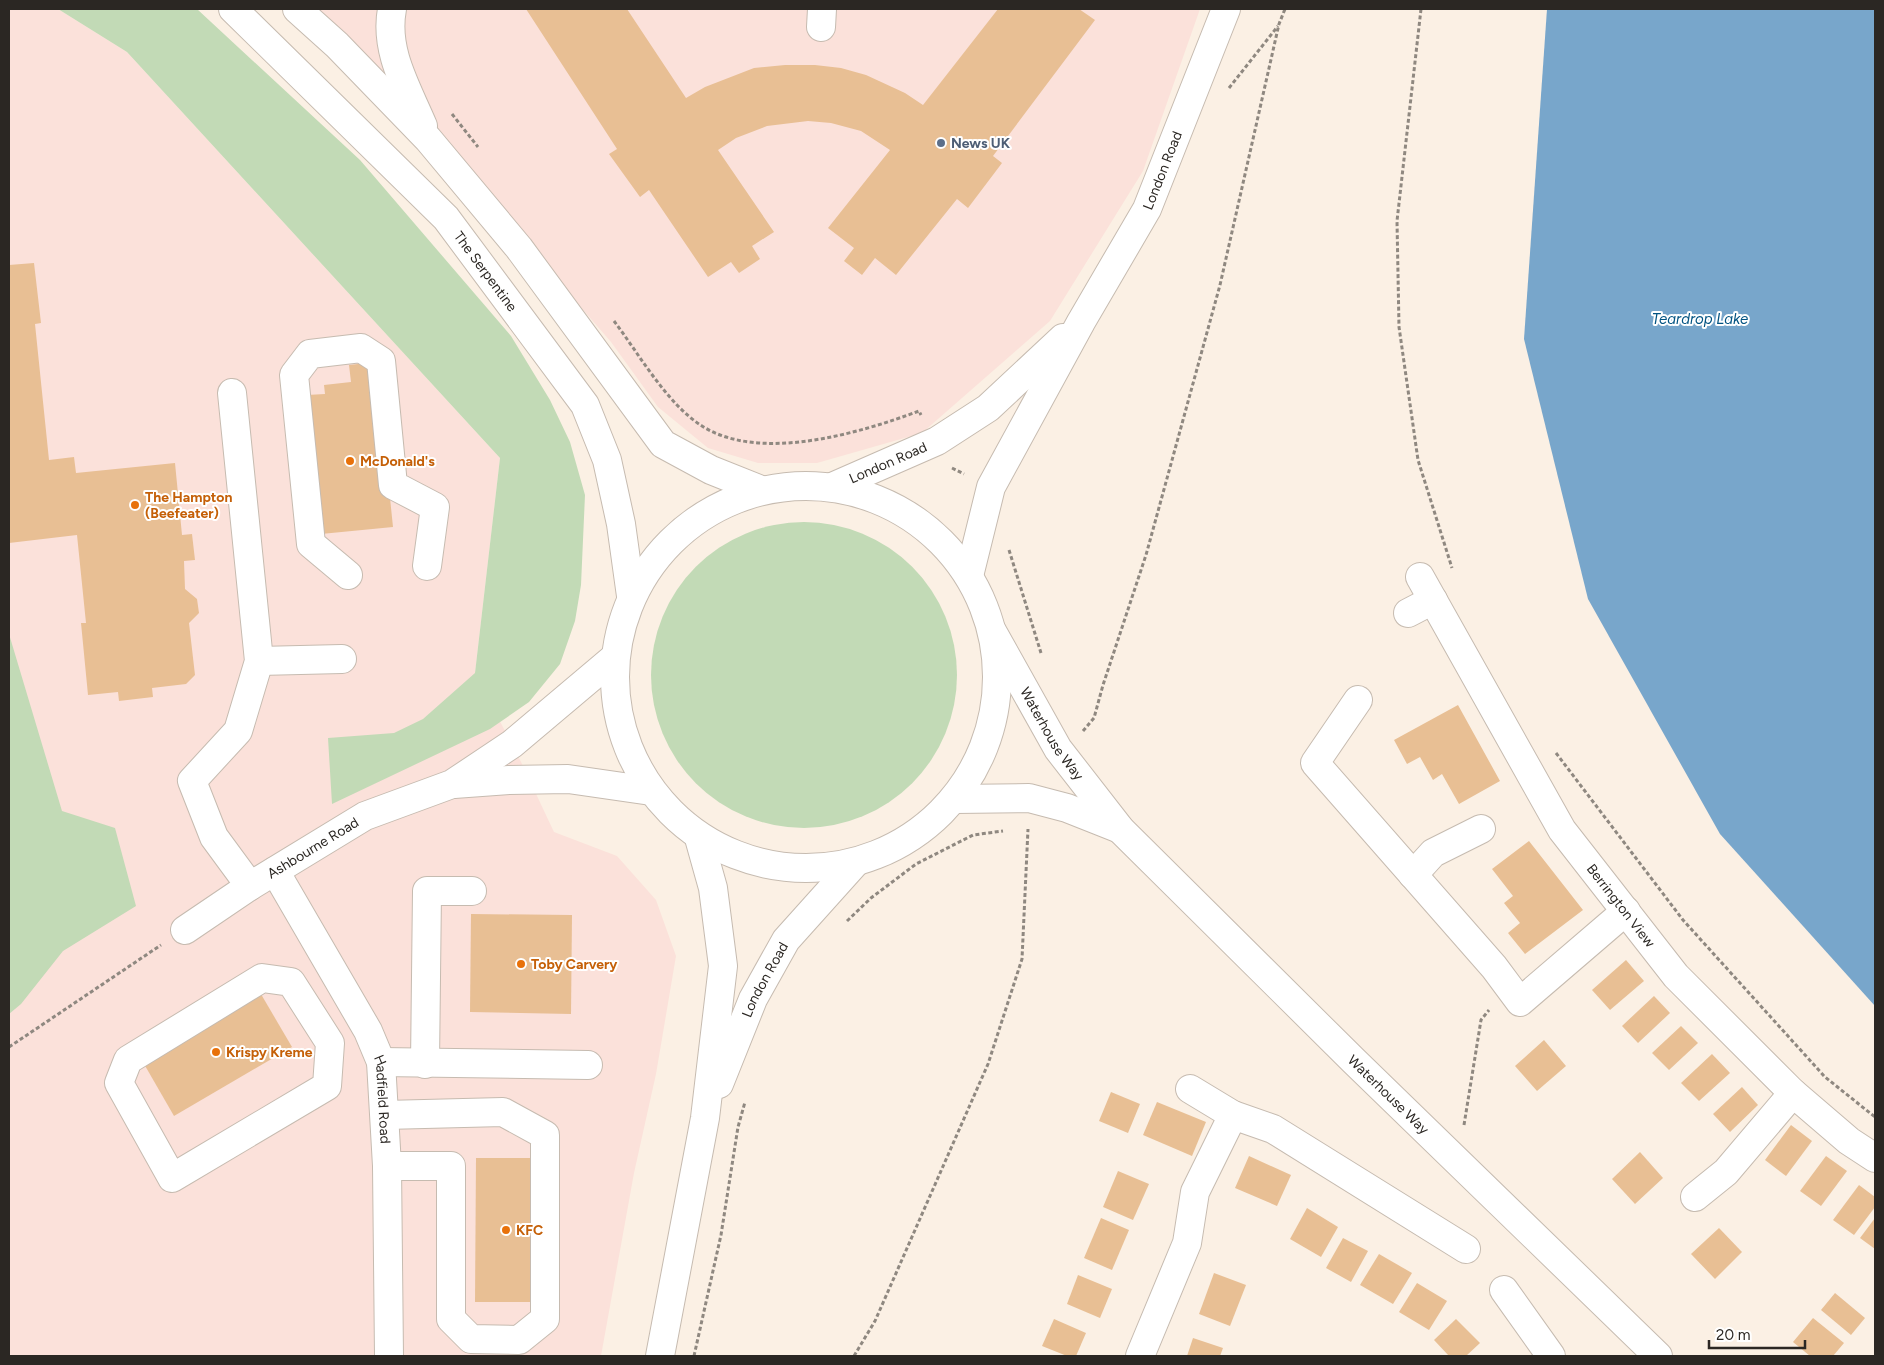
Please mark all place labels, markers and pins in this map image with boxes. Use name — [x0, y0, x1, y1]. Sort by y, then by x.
place label: News UK — [951, 135, 1011, 152]
marker: News UK — [935, 137, 947, 149]
place label: McDonald's — [360, 453, 435, 470]
marker: McDonald's — [344, 455, 356, 467]
place label: The Hampton (Beefeater) — [145, 489, 232, 522]
marker: The Hampton (Beefeater) — [129, 499, 141, 511]
place label: Toby Carvery — [531, 956, 618, 973]
marker: Toby Carvery — [515, 958, 527, 970]
place label: Krispy Kreme — [226, 1044, 313, 1061]
marker: Krispy Kreme — [210, 1046, 222, 1058]
place label: KFC — [516, 1222, 543, 1239]
marker: KFC — [500, 1224, 512, 1236]

